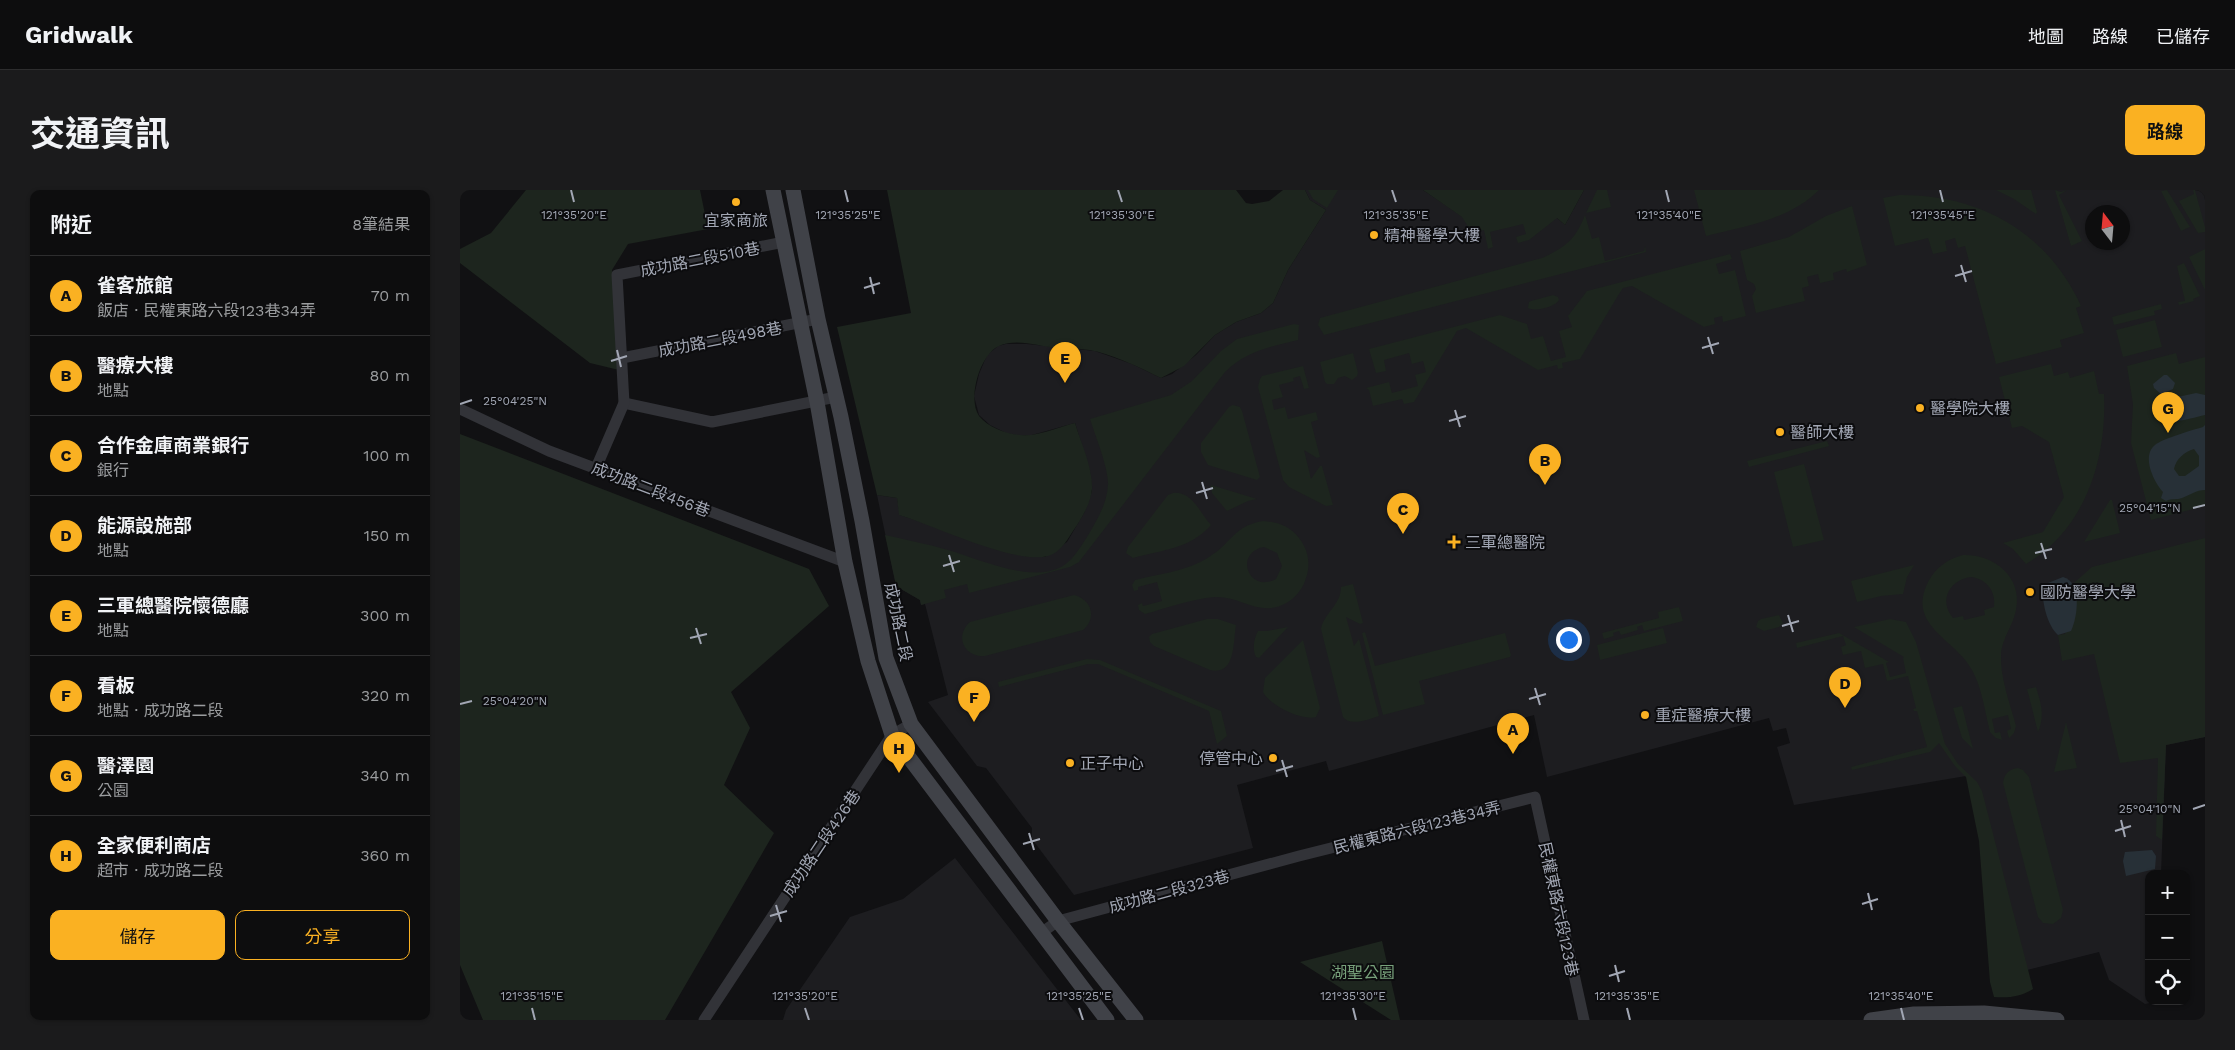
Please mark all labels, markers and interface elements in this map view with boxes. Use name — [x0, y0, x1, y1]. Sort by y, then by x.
text: Gridwalk — [25, 21, 133, 49]
text: 地圖 — [2028, 26, 2064, 47]
text: 路線 — [2092, 26, 2128, 47]
text: 已儲存 — [2156, 26, 2210, 47]
button: 路線 — [2125, 105, 2205, 155]
text: 交通資訊 — [30, 113, 170, 155]
marker: 宜家商旅 — [730, 196, 742, 208]
north arrow — [2085, 205, 2130, 250]
text: 121°35'20"E — [541, 208, 607, 222]
text: 121°35'25"E — [815, 208, 881, 222]
text: 121°35'30"E — [1089, 208, 1155, 222]
text: 121°35'35"E — [1363, 208, 1429, 222]
text: 121°35'40"E — [1637, 208, 1702, 222]
text: 121°35'45"E — [1911, 208, 1976, 222]
place label: 宜家商旅 — [704, 211, 768, 230]
text: 附近 — [50, 212, 92, 237]
text: 8筆結果 — [352, 215, 410, 234]
place label: 精神醫學大樓 — [1384, 226, 1480, 245]
marker: 精神醫學大樓 — [1368, 229, 1380, 241]
street label: 成功路二段510巷 — [639, 239, 762, 280]
text: 雀客旅館 — [97, 274, 173, 297]
text: A — [61, 286, 71, 305]
text: 70 m — [371, 286, 410, 305]
text: 飯店 · 民權東路六段123巷34弄 — [97, 301, 316, 320]
street label: 成功路二段498巷 — [657, 318, 784, 361]
pin: E — [1049, 342, 1081, 383]
text: 醫療大樓 — [97, 354, 173, 377]
text: B — [61, 366, 71, 385]
text: 80 m — [369, 366, 410, 385]
text: 地點 — [97, 381, 129, 400]
pin: G — [2152, 392, 2184, 433]
text: 25°04'25"N — [483, 394, 547, 408]
place label: 醫學院大樓 — [1930, 399, 2010, 418]
marker: 醫學院大樓 — [1914, 402, 1926, 414]
place label: 醫師大樓 — [1790, 423, 1854, 442]
marker: 醫師大樓 — [1774, 426, 1786, 438]
text: 合作金庫商業銀行 — [97, 434, 249, 457]
pin: B — [1529, 444, 1561, 485]
text: C — [61, 446, 71, 465]
text: 100 m — [363, 446, 410, 465]
street label: 成功路二段456巷 — [589, 458, 712, 521]
text: 銀行 — [97, 461, 129, 480]
pin: C — [1387, 493, 1419, 534]
text: 25°04'15"N — [2119, 501, 2181, 515]
text: 能源設施部 — [97, 514, 192, 537]
text: D — [60, 526, 72, 545]
text: 150 m — [364, 526, 410, 545]
place label: 三軍總醫院 — [1465, 533, 1545, 552]
marker: 三軍總醫院 — [1447, 535, 1461, 549]
text: 地點 — [97, 541, 129, 560]
street label: 成功路二段 — [881, 581, 916, 663]
place label: 國防醫學大學 — [2040, 583, 2136, 602]
marker: 國防醫學大學 — [2024, 586, 2036, 598]
text: 三軍總醫院懷德廳 — [97, 594, 249, 617]
text: E — [61, 606, 71, 625]
text: 300 m — [360, 606, 410, 625]
text: 地點 — [97, 621, 129, 640]
your location — [1556, 627, 1582, 653]
pin: D — [1829, 667, 1861, 708]
text: 看板 — [97, 674, 135, 697]
pin: F — [958, 681, 990, 722]
text: F — [61, 686, 71, 705]
text: 320 m — [361, 686, 410, 705]
text: 25°04'20"N — [483, 694, 547, 708]
text: 地點 · 成功路二段 — [97, 701, 224, 720]
place label: 重症醫療大樓 — [1655, 706, 1751, 725]
marker: 重症醫療大樓 — [1639, 709, 1651, 721]
pin: A — [1497, 713, 1529, 754]
pin: H — [883, 732, 915, 773]
place label: 停管中心 — [1199, 749, 1263, 768]
marker: 停管中心 — [1267, 752, 1279, 764]
text: 醫澤園 — [97, 754, 154, 777]
place label: 正子中心 — [1080, 754, 1144, 773]
marker: 正子中心 — [1064, 757, 1076, 769]
text: G — [60, 766, 72, 785]
text: 340 m — [360, 766, 410, 785]
text: 公園 — [97, 781, 129, 800]
street label: 成功路二段426巷 — [779, 786, 864, 900]
street label: 民權東路六段123巷34弄 — [1331, 797, 1503, 858]
text: 25°04'10"N — [2119, 802, 2181, 816]
text: 全家便利商店 — [97, 834, 211, 857]
street label: 民權東路六段123巷 — [1535, 840, 1582, 978]
text: H — [60, 846, 72, 865]
text: 360 m — [360, 846, 410, 865]
text: 超市 · 成功路二段 — [97, 861, 224, 880]
street label: 成功路二段323巷 — [1107, 866, 1231, 917]
map controls — [2145, 870, 2190, 1005]
button: + — [2145, 870, 2190, 915]
button: 儲存 — [50, 910, 225, 960]
button: 分享 — [235, 910, 410, 960]
button: − — [2145, 915, 2190, 960]
button: locate — [2145, 960, 2190, 1005]
park label: 湖聖公園 — [1331, 963, 1395, 982]
text: 121°35'15"E — [501, 989, 564, 1003]
text: 121°35'20"E — [772, 989, 838, 1003]
text: 121°35'25"E — [1046, 989, 1112, 1003]
text: 121°35'30"E — [1320, 989, 1386, 1003]
text: 121°35'35"E — [1594, 989, 1660, 1003]
text: 121°35'40"E — [1869, 989, 1934, 1003]

